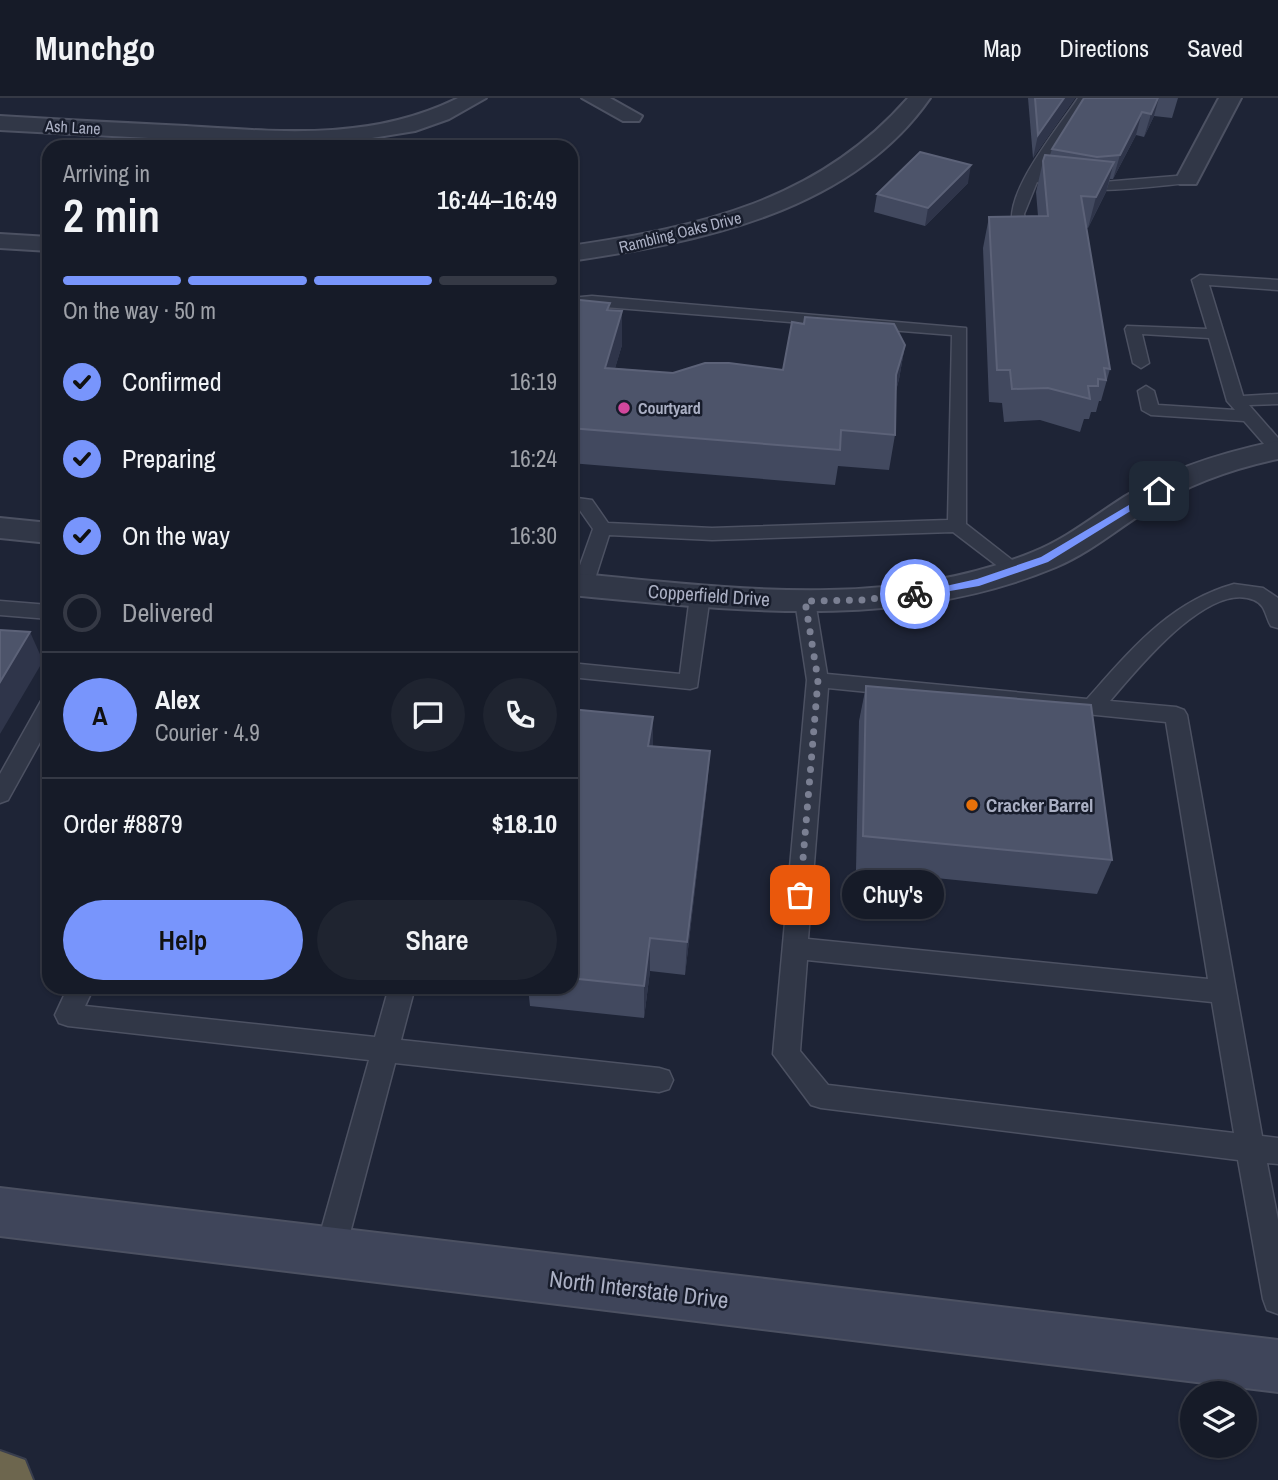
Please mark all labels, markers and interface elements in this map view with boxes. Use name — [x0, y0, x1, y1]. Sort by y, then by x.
text: Munchgo — [35, 26, 155, 70]
text: Map — [983, 32, 1021, 64]
text: Directions — [1059, 32, 1149, 64]
text: Saved — [1187, 32, 1243, 64]
street label: Ash Lane — [44, 115, 101, 139]
text: Arriving in — [63, 158, 150, 189]
text: 16:44–16:49 — [437, 182, 557, 217]
text: 2 min — [63, 184, 160, 246]
street label: Rambling Oaks Drive — [616, 206, 744, 258]
text: On the way · 50 m — [63, 295, 216, 326]
icon: check — [63, 363, 101, 401]
text: Confirmed — [122, 364, 222, 399]
text: 16:19 — [510, 366, 557, 397]
place label: Courtyard — [638, 397, 701, 419]
marker: Courtyard — [616, 400, 632, 416]
icon: check — [63, 440, 101, 478]
text: Preparing — [122, 441, 216, 476]
text: 16:24 — [510, 443, 557, 474]
pin — [1129, 461, 1189, 521]
icon: home — [1140, 472, 1178, 510]
icon: check — [63, 517, 101, 555]
text: On the way — [122, 518, 230, 553]
text: 16:30 — [510, 520, 557, 551]
courier — [880, 559, 950, 629]
icon: bike — [896, 575, 934, 613]
street label: Copperfield Drive — [647, 578, 771, 612]
text: Delivered — [122, 595, 213, 630]
button: chat — [391, 678, 465, 752]
button: phone — [483, 678, 557, 752]
text: Alex — [155, 682, 200, 717]
text: A — [92, 698, 108, 733]
text: Courier · 4.9 — [155, 717, 260, 748]
place label: Cracker Barrel — [986, 792, 1093, 818]
marker: Cracker Barrel — [964, 797, 980, 813]
text: Order #8879 — [63, 806, 183, 841]
text: $18.10 — [492, 806, 557, 841]
pin — [770, 865, 830, 925]
callout: Chuy's — [842, 870, 944, 920]
icon: bag — [781, 876, 819, 914]
text: Chuy's — [863, 879, 923, 910]
button: Help — [63, 900, 303, 980]
button: Share — [317, 900, 557, 980]
street label: North Interstate Drive — [548, 1263, 730, 1315]
map controls — [1180, 1381, 1257, 1458]
button: layers — [1180, 1381, 1257, 1458]

